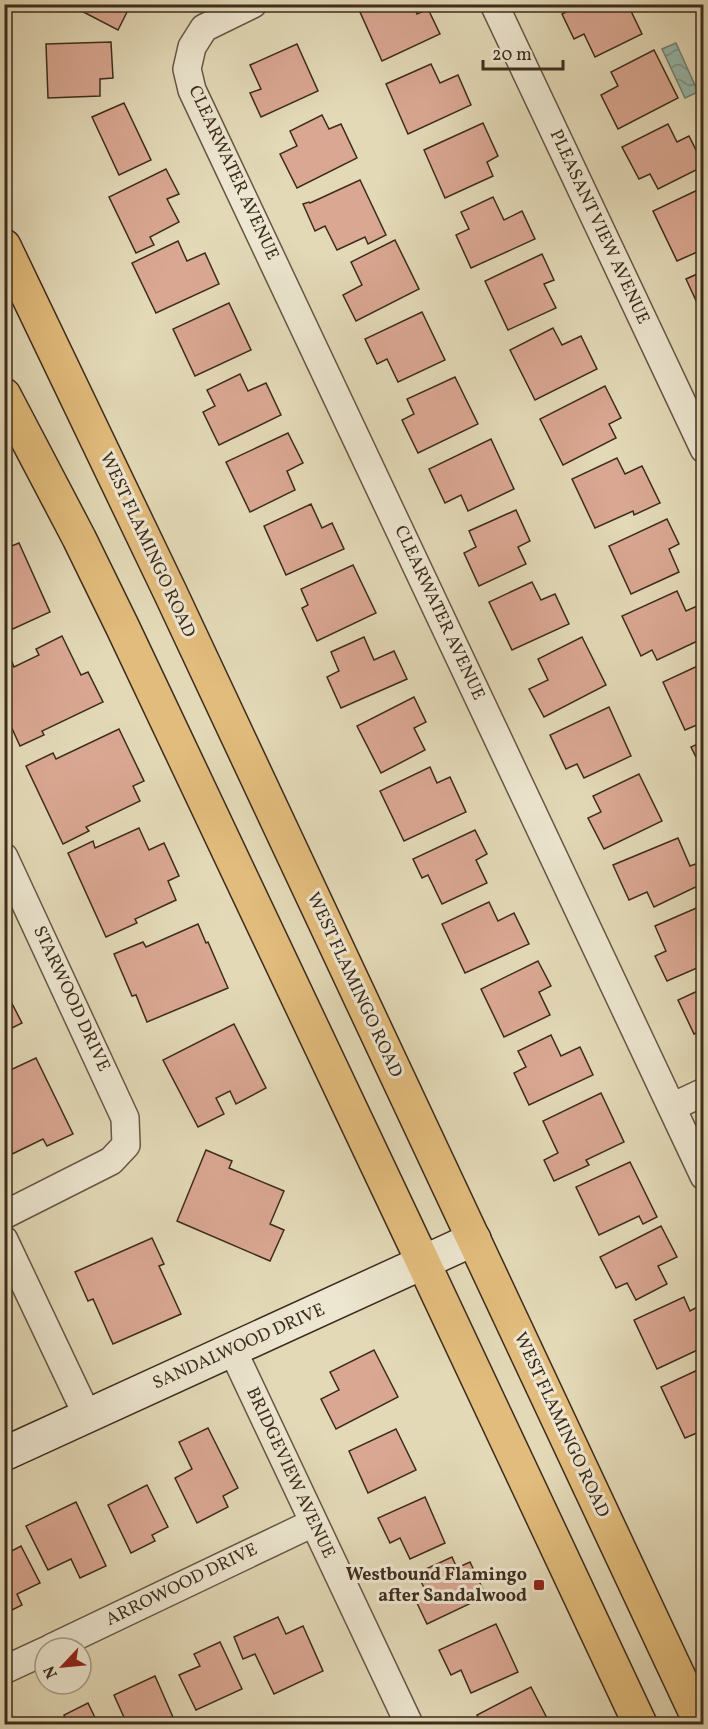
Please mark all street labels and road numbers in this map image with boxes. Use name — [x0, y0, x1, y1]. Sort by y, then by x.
street label: CLEARWATER AVENUE — [181, 82, 285, 265]
street label: PLEASANT VIEW AVENUE — [543, 125, 655, 329]
street label: WEST FLAMINGO ROAD — [93, 448, 201, 642]
street label: CLEARWATER AVENUE — [387, 522, 491, 705]
street label: WEST FLAMINGO ROAD — [300, 888, 408, 1082]
street label: STARWOOD DRIVE — [26, 922, 116, 1076]
street label: SANDALWOOD DRIVE — [149, 1298, 329, 1396]
street label: WEST FLAMINGO ROAD — [507, 1328, 615, 1522]
street label: BRIDGEVIEW AVENUE — [239, 1383, 341, 1563]
street label: ARROWOOD DRIVE — [102, 1537, 262, 1633]

